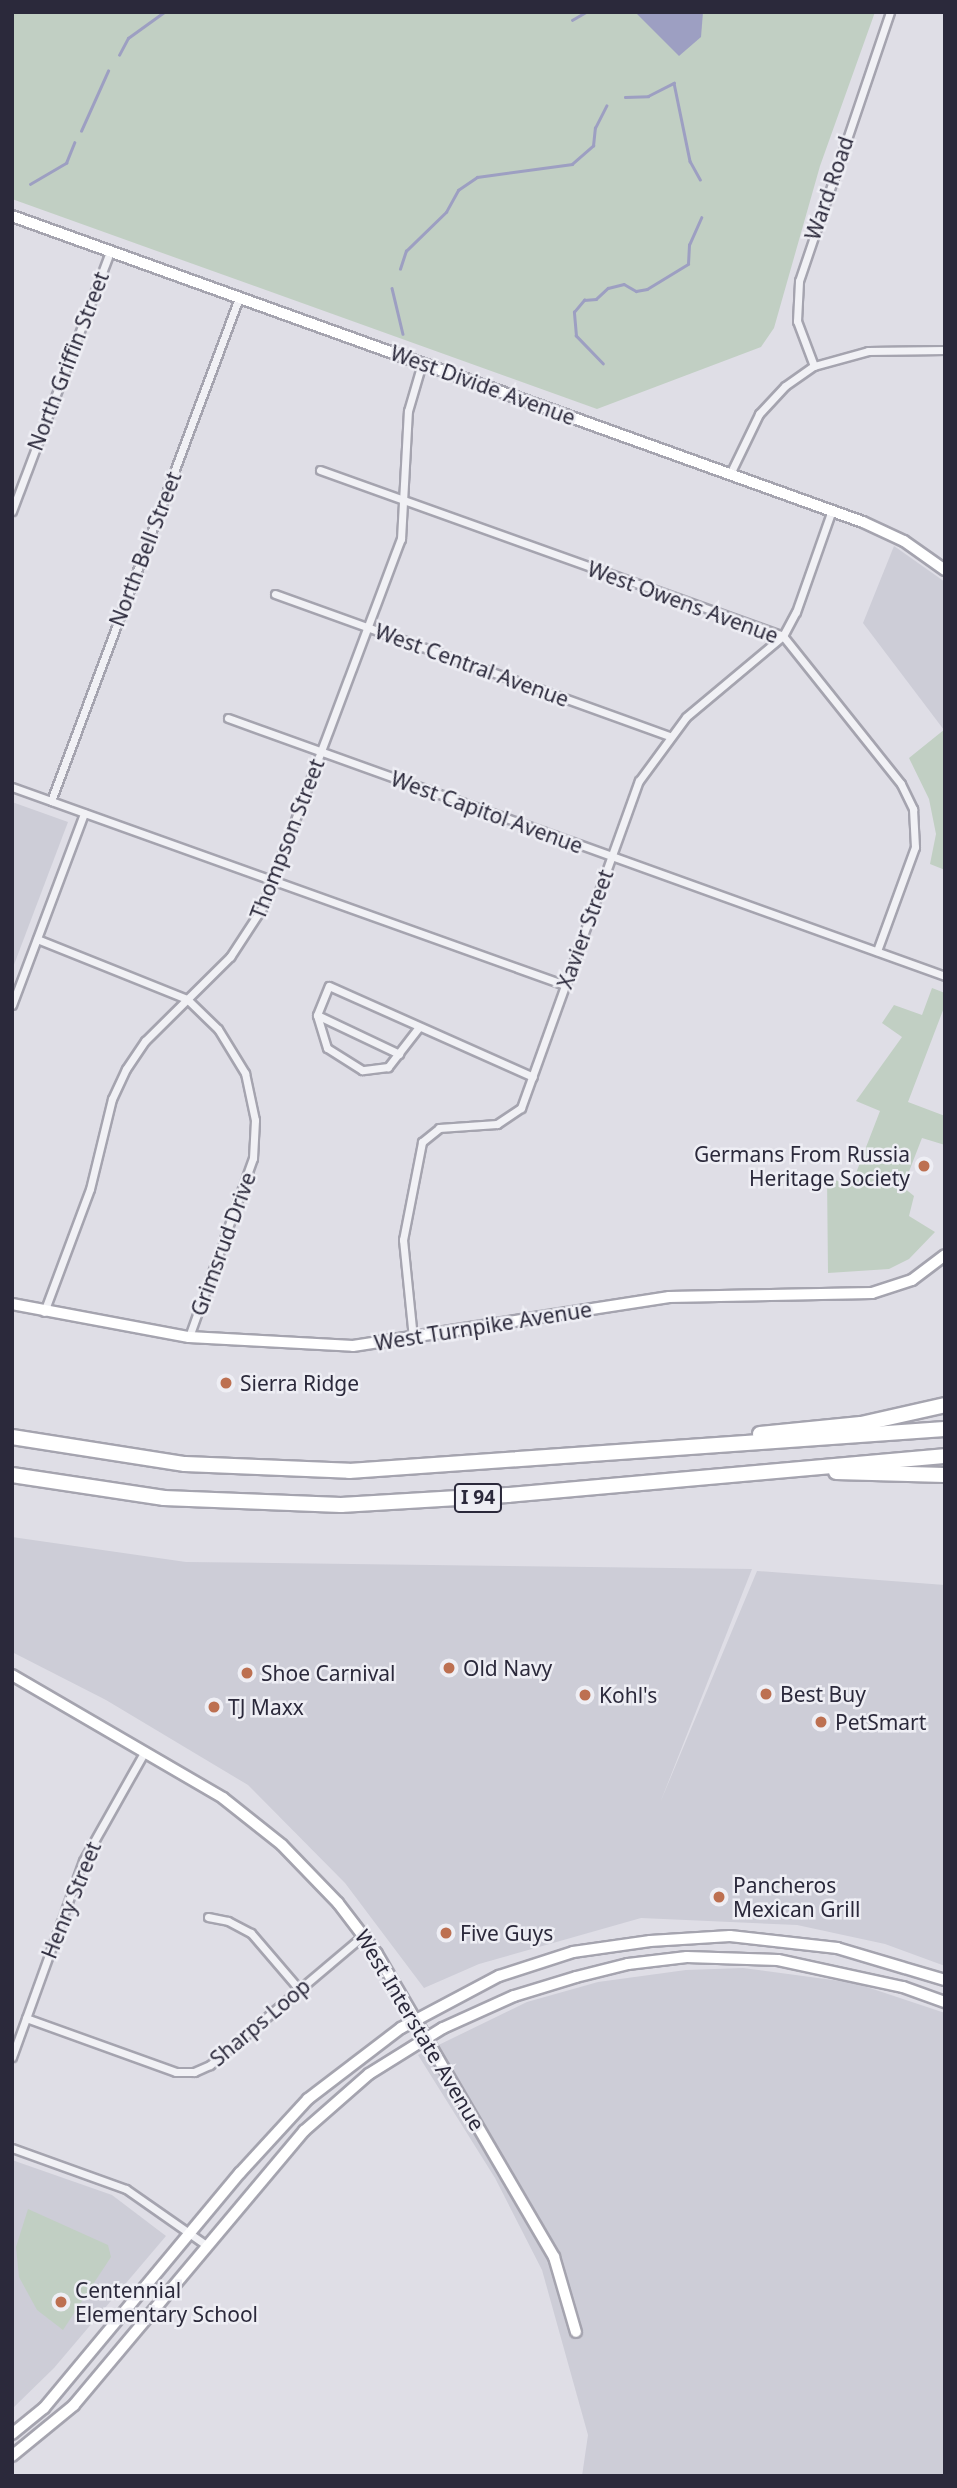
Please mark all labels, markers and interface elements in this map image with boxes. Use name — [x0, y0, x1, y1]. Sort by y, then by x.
street label: Ward Road — [800, 133, 858, 243]
street label: North Griffin Street — [22, 268, 114, 454]
street label: West Divide Avenue — [387, 340, 579, 430]
street label: North Bell Street — [104, 468, 186, 630]
street label: West Owens Avenue — [584, 556, 782, 648]
street label: West Central Avenue — [372, 618, 572, 712]
street label: Thompson Street — [245, 755, 329, 923]
street label: West Capitol Avenue — [388, 766, 586, 858]
street label: Xavier Street — [552, 866, 618, 992]
place label: Germans From Russia Heritage Society — [694, 1141, 910, 1191]
marker: Germans From Russia Heritage Society — [916, 1158, 932, 1174]
street label: Grimsrud Drive — [185, 1169, 261, 1319]
street label: West Turnpike Avenue — [372, 1296, 594, 1356]
place label: Sierra Ridge — [240, 1370, 359, 1396]
marker: Sierra Ridge — [218, 1375, 234, 1391]
road number: I 94 — [454, 1482, 503, 1514]
place label: Old Navy — [463, 1655, 552, 1681]
place label: Shoe Carnival — [261, 1660, 396, 1686]
marker: Old Navy — [441, 1660, 457, 1676]
marker: Shoe Carnival — [239, 1665, 255, 1681]
place label: Best Buy — [780, 1681, 866, 1707]
place label: Kohl's — [599, 1682, 657, 1708]
marker: Best Buy — [758, 1686, 774, 1702]
marker: Kohl's — [577, 1687, 593, 1703]
place label: TJ Maxx — [228, 1694, 304, 1720]
marker: TJ Maxx — [206, 1699, 222, 1715]
place label: PetSmart — [835, 1709, 926, 1735]
marker: PetSmart — [813, 1714, 829, 1730]
street label: Henry Street — [36, 1838, 106, 1962]
place label: Pancheros Mexican Grill — [733, 1872, 861, 1922]
marker: Pancheros Mexican Grill — [711, 1889, 727, 1905]
place label: Five Guys — [460, 1920, 553, 1946]
street label: West Interstate Avenue — [350, 1925, 490, 2135]
marker: Five Guys — [438, 1925, 454, 1941]
street label: Sharps Loop — [205, 1973, 315, 2071]
place label: Centennial Elementary School — [75, 2277, 258, 2327]
marker: Centennial Elementary School — [53, 2294, 69, 2310]

